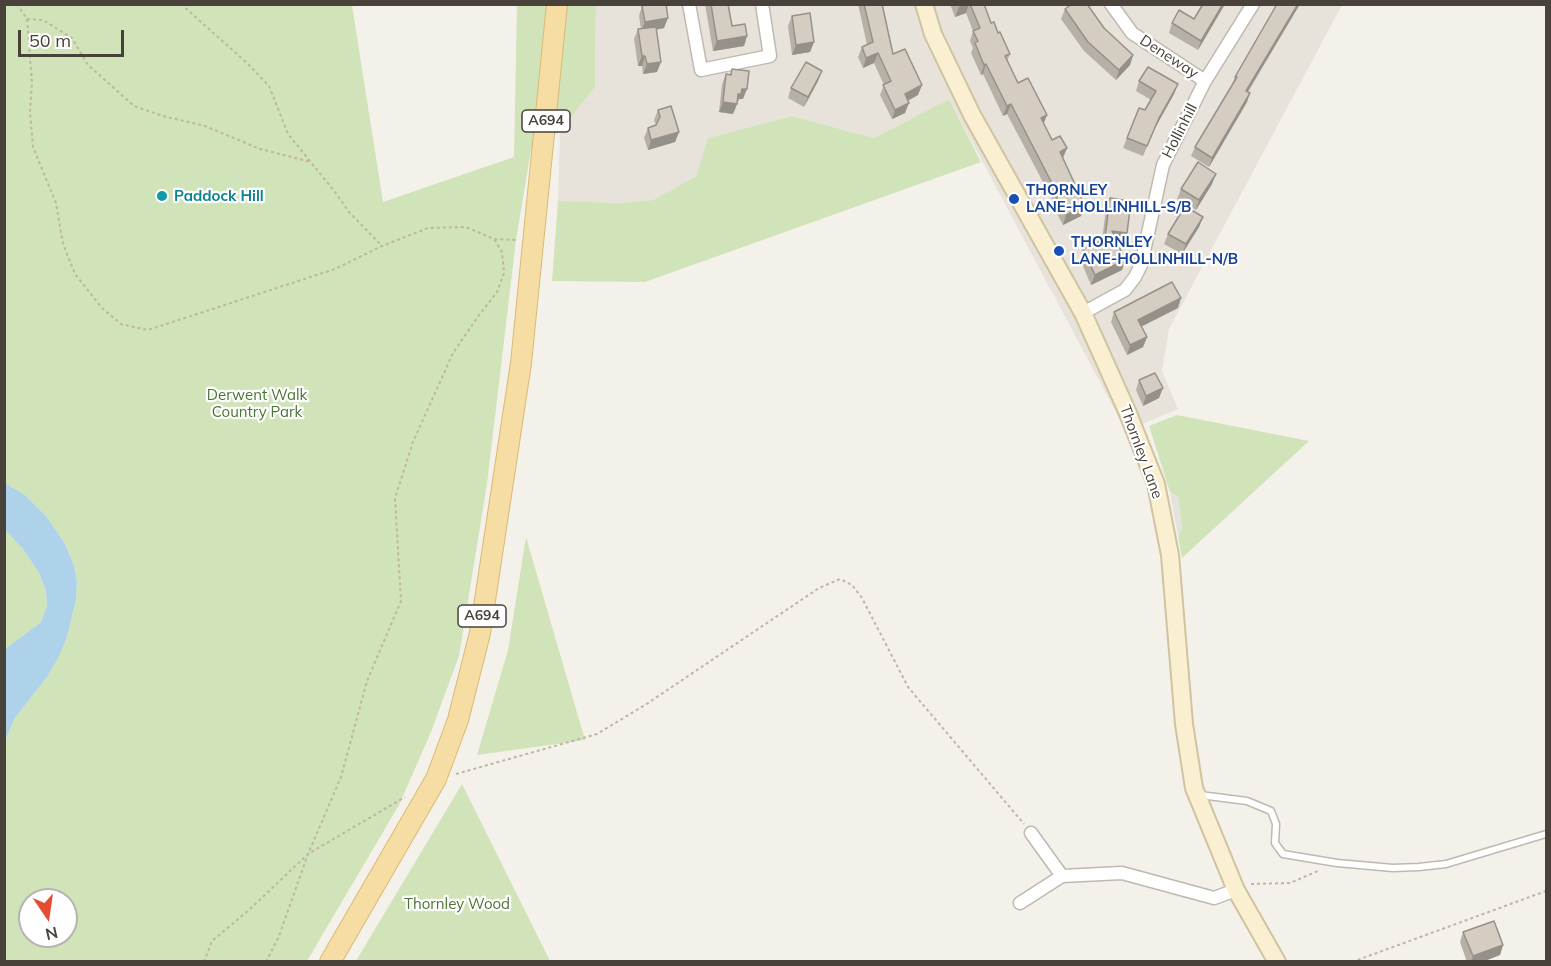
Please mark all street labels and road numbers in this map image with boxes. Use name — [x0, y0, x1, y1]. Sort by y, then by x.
street label: Deneway — [1136, 31, 1202, 83]
street label: Hollinhill — [1159, 101, 1201, 161]
road number: A694 — [522, 110, 570, 132]
street label: Thornley Lane — [1116, 403, 1166, 501]
road number: A694 — [458, 605, 506, 627]

